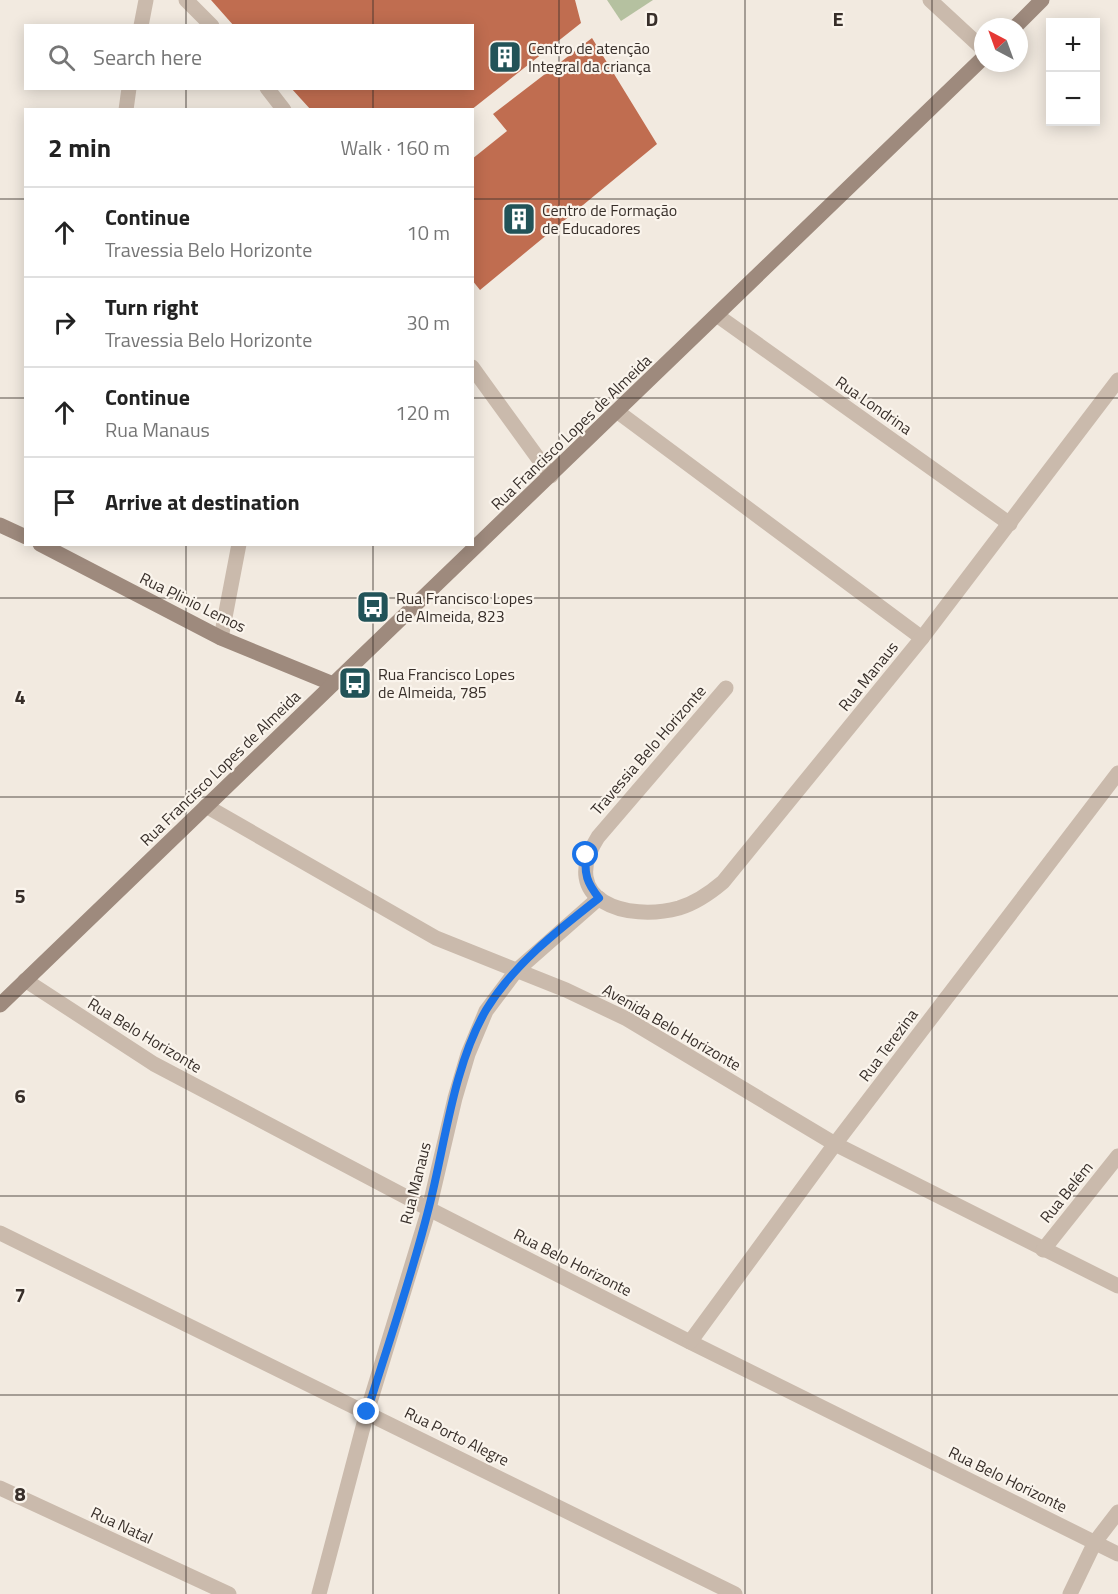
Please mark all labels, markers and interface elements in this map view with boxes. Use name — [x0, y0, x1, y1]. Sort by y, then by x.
text: D — [646, 3, 658, 34]
text: E — [832, 3, 844, 34]
north arrow — [974, 18, 1028, 72]
map controls — [1046, 18, 1100, 126]
button: + — [1046, 18, 1100, 72]
search box — [24, 24, 474, 90]
place label: Centro de atenção Integral da criança — [528, 36, 651, 78]
building icon: Centro de atenção Integral da criança — [487, 39, 523, 75]
text: Search here — [93, 40, 202, 74]
icon: search — [45, 41, 78, 74]
button: − — [1046, 72, 1100, 126]
text: 2 min — [48, 128, 111, 167]
text: Walk · 160 m — [341, 132, 450, 163]
place label: Centro de Formação de Educadores — [542, 198, 677, 240]
text: Continue — [105, 200, 190, 234]
building icon: Centro de Formação de Educadores — [501, 201, 537, 237]
icon: ahead — [48, 216, 81, 249]
text: 10 m — [406, 217, 450, 248]
text: Travessia Belo Horizonte — [105, 234, 312, 265]
text: Turn right — [105, 290, 199, 324]
icon: right — [48, 306, 81, 339]
text: 30 m — [406, 307, 450, 338]
text: Travessia Belo Horizonte — [105, 324, 312, 355]
street label: Rua Francisco Lopes de Almeida — [485, 349, 657, 515]
street label: Rua Londrina — [831, 370, 917, 440]
text: Continue — [105, 380, 190, 414]
icon: ahead — [48, 396, 81, 429]
text: 120 m — [395, 397, 450, 428]
text: Rua Manaus — [105, 414, 210, 445]
text: Arrive at destination — [105, 485, 300, 519]
icon: arrive — [48, 486, 81, 519]
street label: Rua Plinio Lemos — [136, 566, 250, 638]
place label: Rua Francisco Lopes de Almeida, 823 — [396, 586, 533, 628]
bus stop icon: Rua Francisco Lopes de Almeida, 823 — [355, 589, 391, 625]
street label: Rua Manaus — [832, 636, 904, 716]
place label: Rua Francisco Lopes de Almeida, 785 — [378, 662, 515, 704]
bus stop icon: Rua Francisco Lopes de Almeida, 785 — [337, 665, 373, 701]
street label: Travessia Belo Horizonte — [585, 680, 711, 820]
text: 4 — [14, 681, 26, 712]
street label: Rua Francisco Lopes de Almeida — [134, 685, 306, 851]
route start — [572, 841, 598, 867]
text: 5 — [14, 880, 26, 911]
street label: Avenida Belo Horizonte — [598, 977, 746, 1077]
street label: Rua Belo Horizonte — [83, 991, 207, 1079]
street label: Rua Terezina — [853, 1004, 923, 1086]
text: 6 — [14, 1080, 26, 1111]
street label: Rua Manaus — [393, 1139, 437, 1227]
street label: Rua Belém — [1034, 1156, 1098, 1228]
street label: Rua Belo Horizonte — [510, 1222, 636, 1302]
text: 7 — [14, 1279, 26, 1310]
route end — [353, 1398, 379, 1424]
street label: Rua Porto Alegre — [401, 1400, 513, 1472]
street label: Rua Belo Horizonte — [945, 1440, 1071, 1518]
text: 8 — [14, 1478, 26, 1509]
street label: Rua Natal — [87, 1500, 157, 1550]

